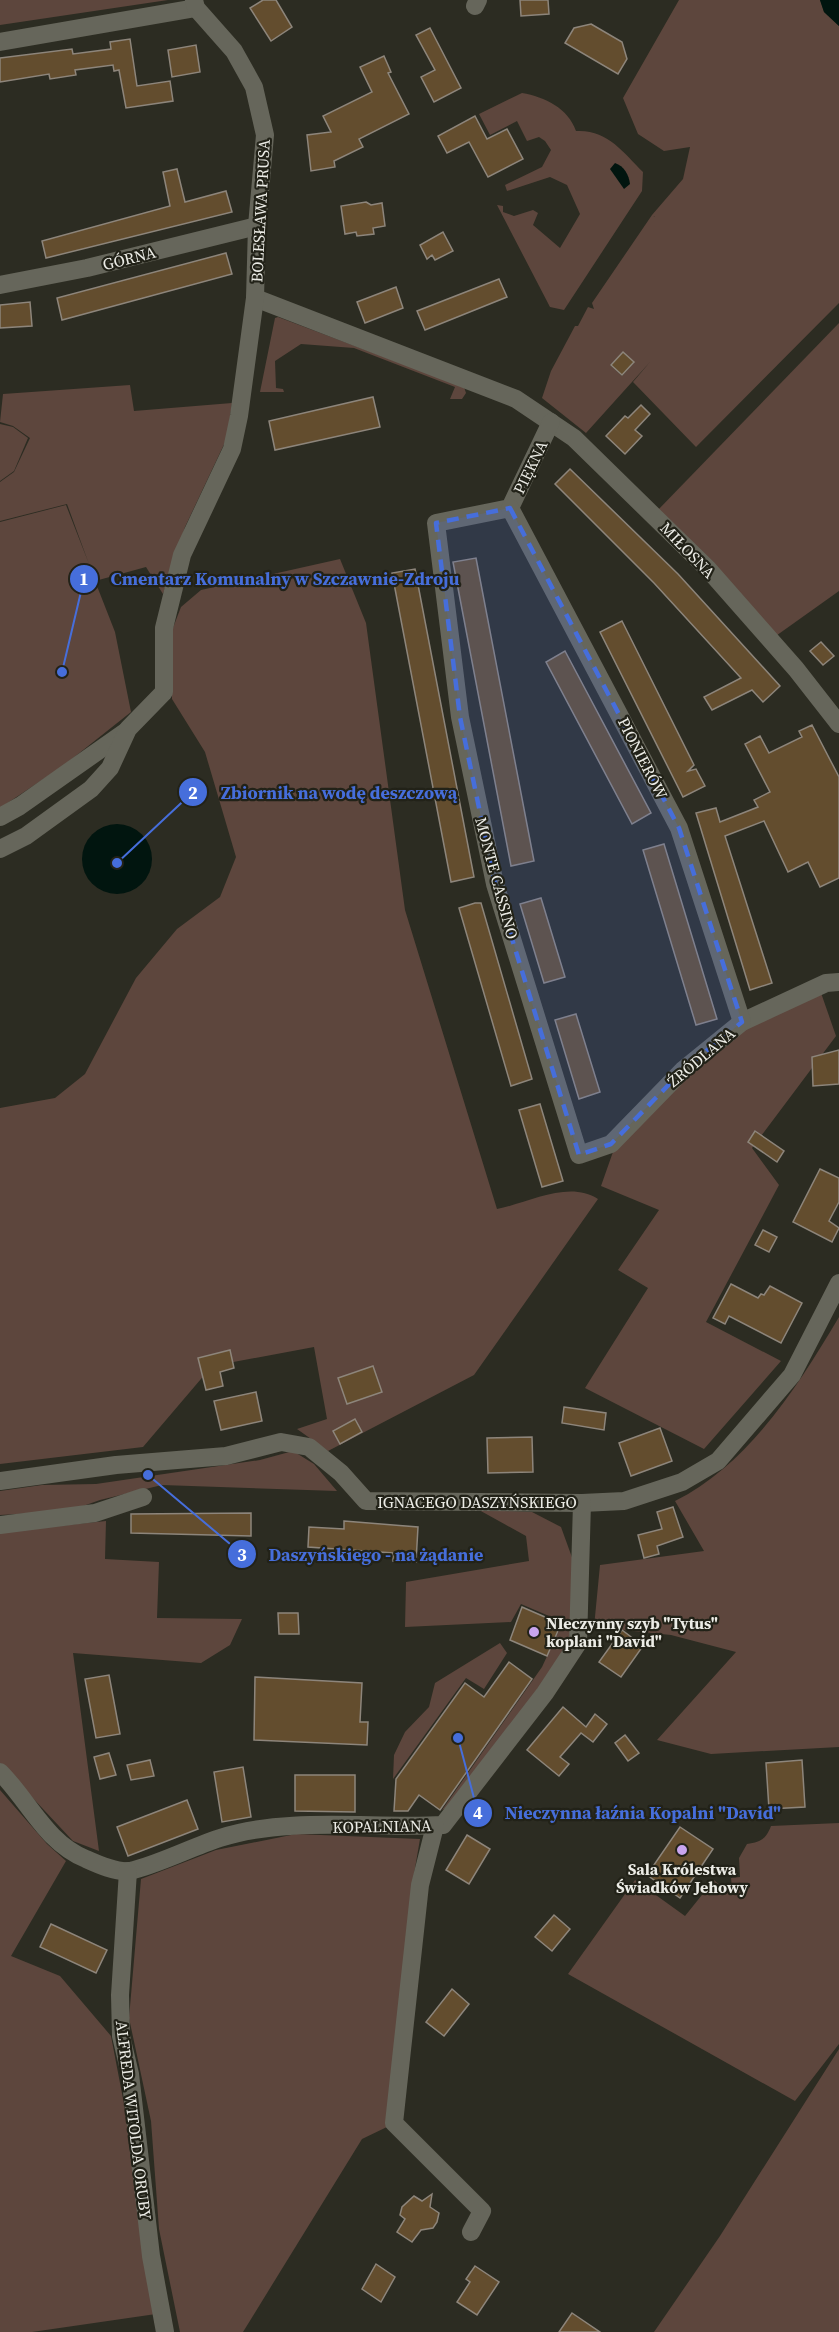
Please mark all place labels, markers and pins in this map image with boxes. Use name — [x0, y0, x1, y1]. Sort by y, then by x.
callout: Cmentarz Komunalny w Szczawnie-Zdroju — [69, 561, 472, 597]
callout: Zbiornik na wodę deszczową — [178, 774, 469, 810]
callout: Daszyńskiego - na żądanie — [227, 1536, 496, 1572]
place label: NIeczynny szyb "Tytus" koplani "David" — [546, 1612, 718, 1652]
marker: NIeczynny szyb "Tytus" koplani "David" — [527, 1625, 541, 1639]
callout: Nieczynna łaźnia Kopalni "David" — [463, 1795, 793, 1831]
marker: Sala Królestwa Świadków Jehowy — [675, 1843, 689, 1857]
place label: Sala Królestwa Świadków Jehowy — [616, 1858, 748, 1898]

